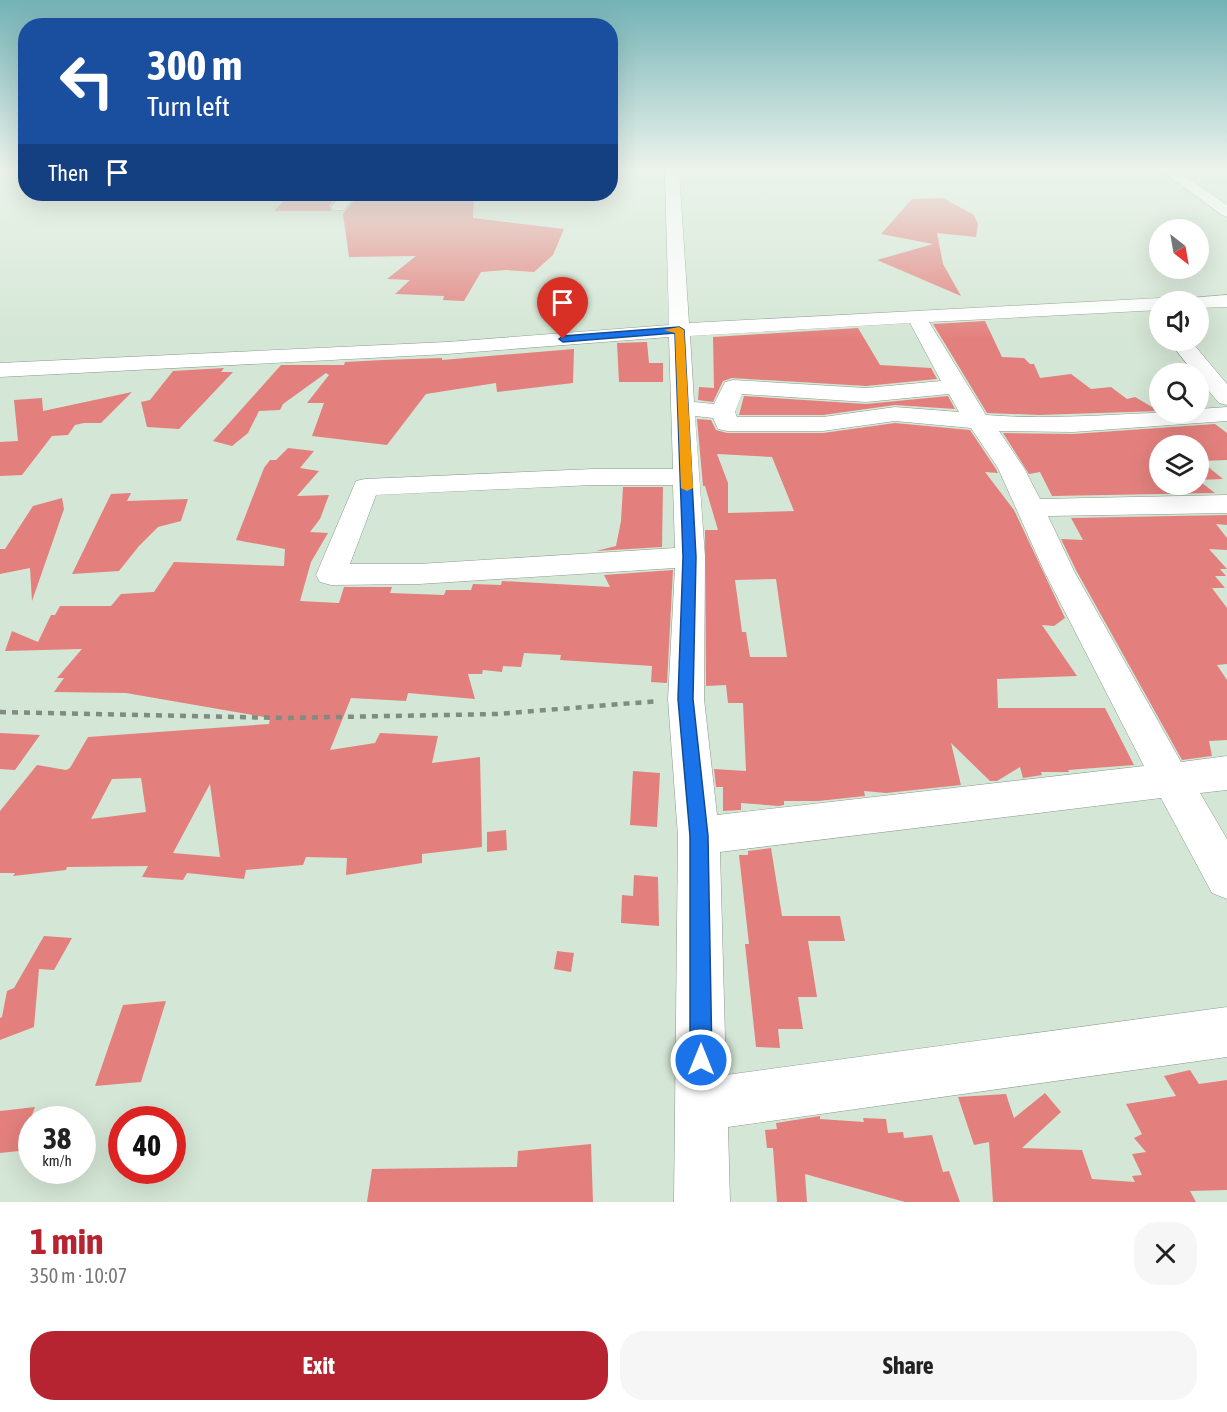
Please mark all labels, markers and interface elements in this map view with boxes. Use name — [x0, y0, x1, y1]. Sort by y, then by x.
text: 300 m — [147, 41, 242, 89]
icon: left — [48, 42, 126, 120]
text: Turn left — [147, 91, 230, 122]
icon: arrive — [101, 156, 134, 189]
text: Then — [48, 160, 89, 186]
north arrow — [1149, 219, 1209, 279]
map controls — [1149, 219, 1209, 495]
pin — [537, 277, 588, 339]
icon: arrive — [546, 286, 579, 319]
button: sound — [1149, 291, 1209, 351]
button: search — [1149, 363, 1209, 423]
button: layers — [1149, 435, 1209, 495]
position arrow — [669, 1028, 733, 1092]
speed limit sign: 40 — [108, 1106, 186, 1184]
text: 38 — [43, 1121, 71, 1155]
text: km/h — [42, 1152, 72, 1169]
text: 1 min — [30, 1220, 104, 1262]
button: close — [1134, 1222, 1197, 1285]
text: 350 m · 10:07 — [30, 1264, 127, 1287]
button: Exit — [30, 1331, 608, 1400]
button: Share — [620, 1331, 1197, 1400]

